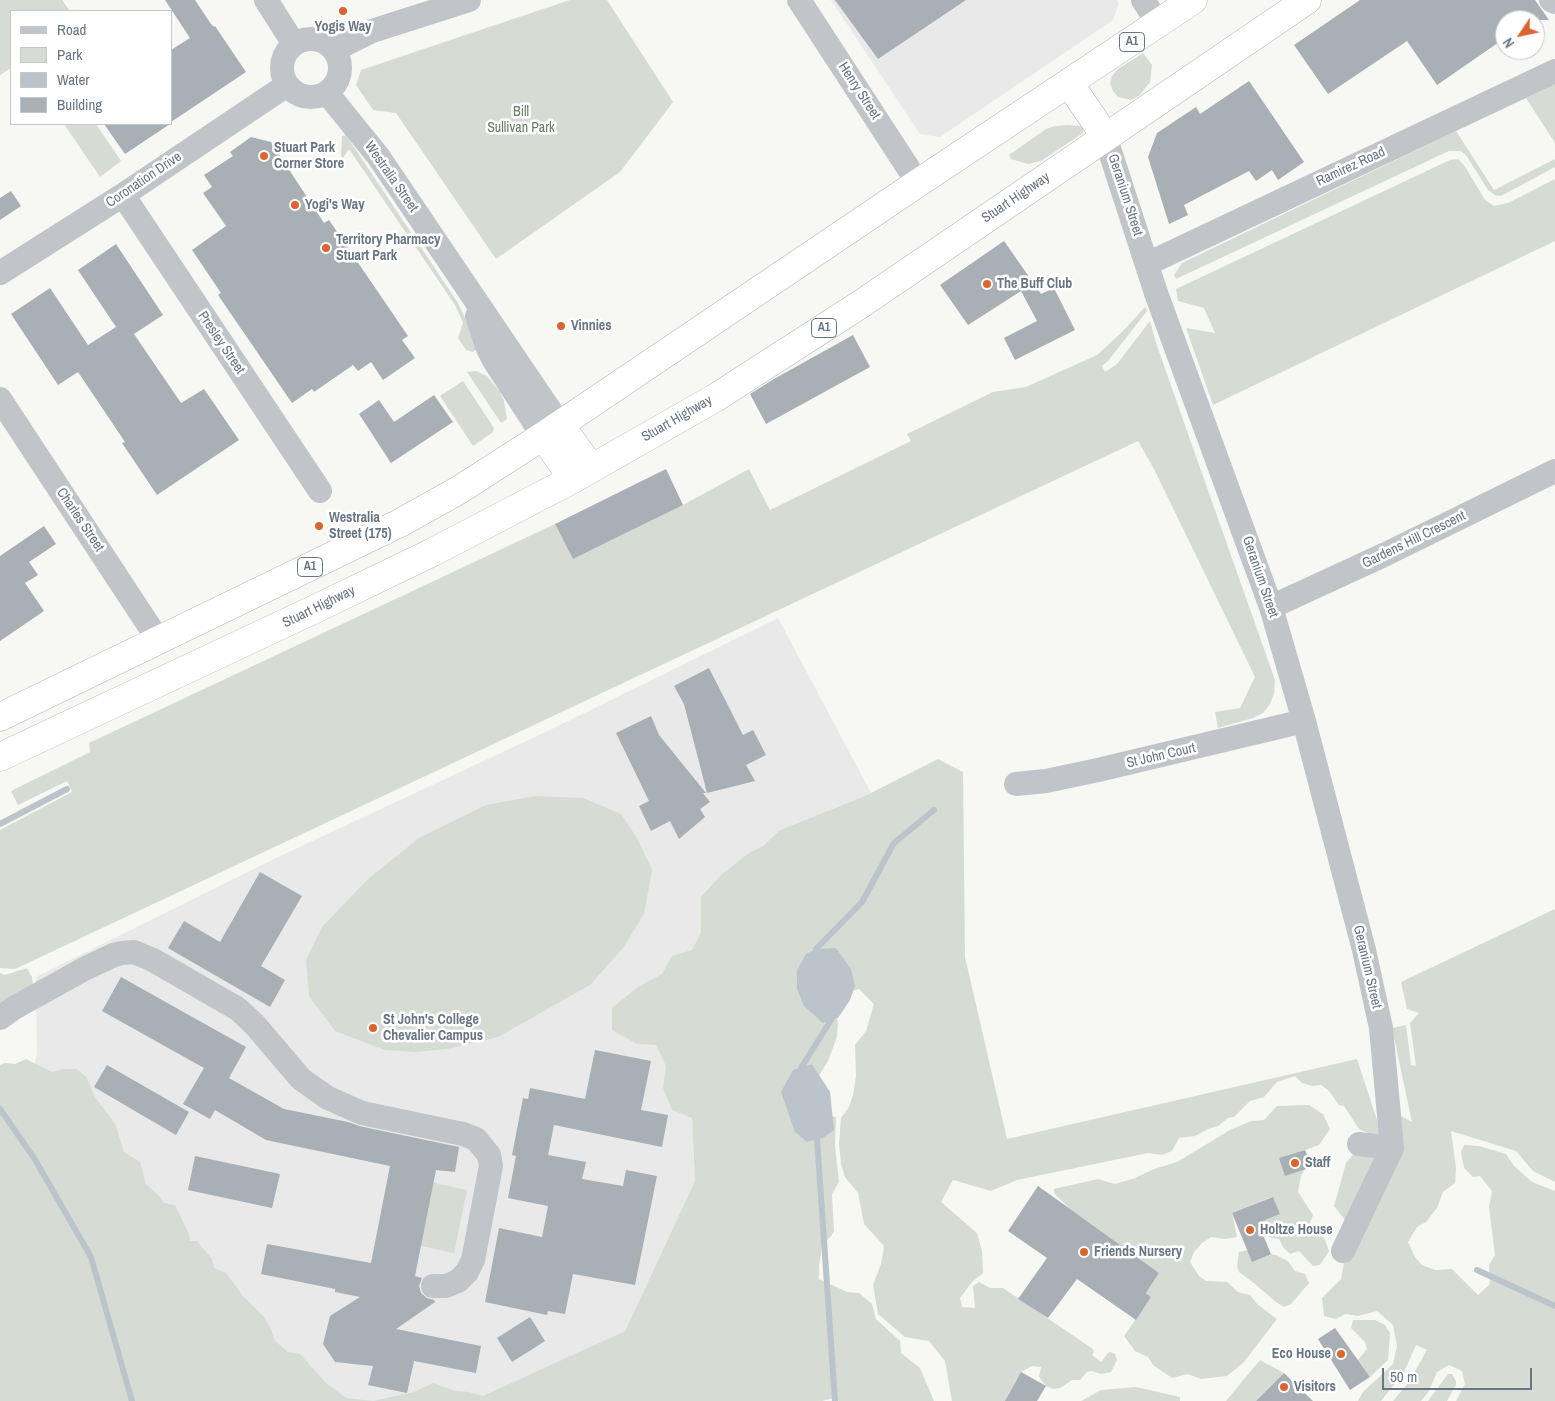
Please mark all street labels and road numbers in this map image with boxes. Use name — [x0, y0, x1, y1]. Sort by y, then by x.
road number: A1 — [1120, 32, 1144, 52]
street label: Henry Street — [834, 59, 884, 123]
street label: Westralia Street — [361, 139, 421, 215]
street label: Ramirez Road — [1314, 144, 1388, 190]
street label: Coronation Drive — [103, 149, 185, 211]
street label: Geranium Street — [1104, 152, 1146, 238]
street label: Stuart Highway — [979, 169, 1053, 227]
street label: Presley Street — [194, 308, 248, 378]
road number: A1 — [812, 318, 836, 338]
street label: Stuart Highway — [639, 392, 715, 446]
street label: Charles Street — [53, 485, 107, 555]
street label: Gardens Hill Crescent — [1360, 508, 1468, 572]
street label: Geranium Street — [1238, 534, 1282, 620]
road number: A1 — [298, 558, 322, 576]
street label: Stuart Highway — [280, 582, 358, 632]
street label: St John Court — [1125, 740, 1197, 772]
street label: Geranium Street — [1349, 924, 1385, 1010]

